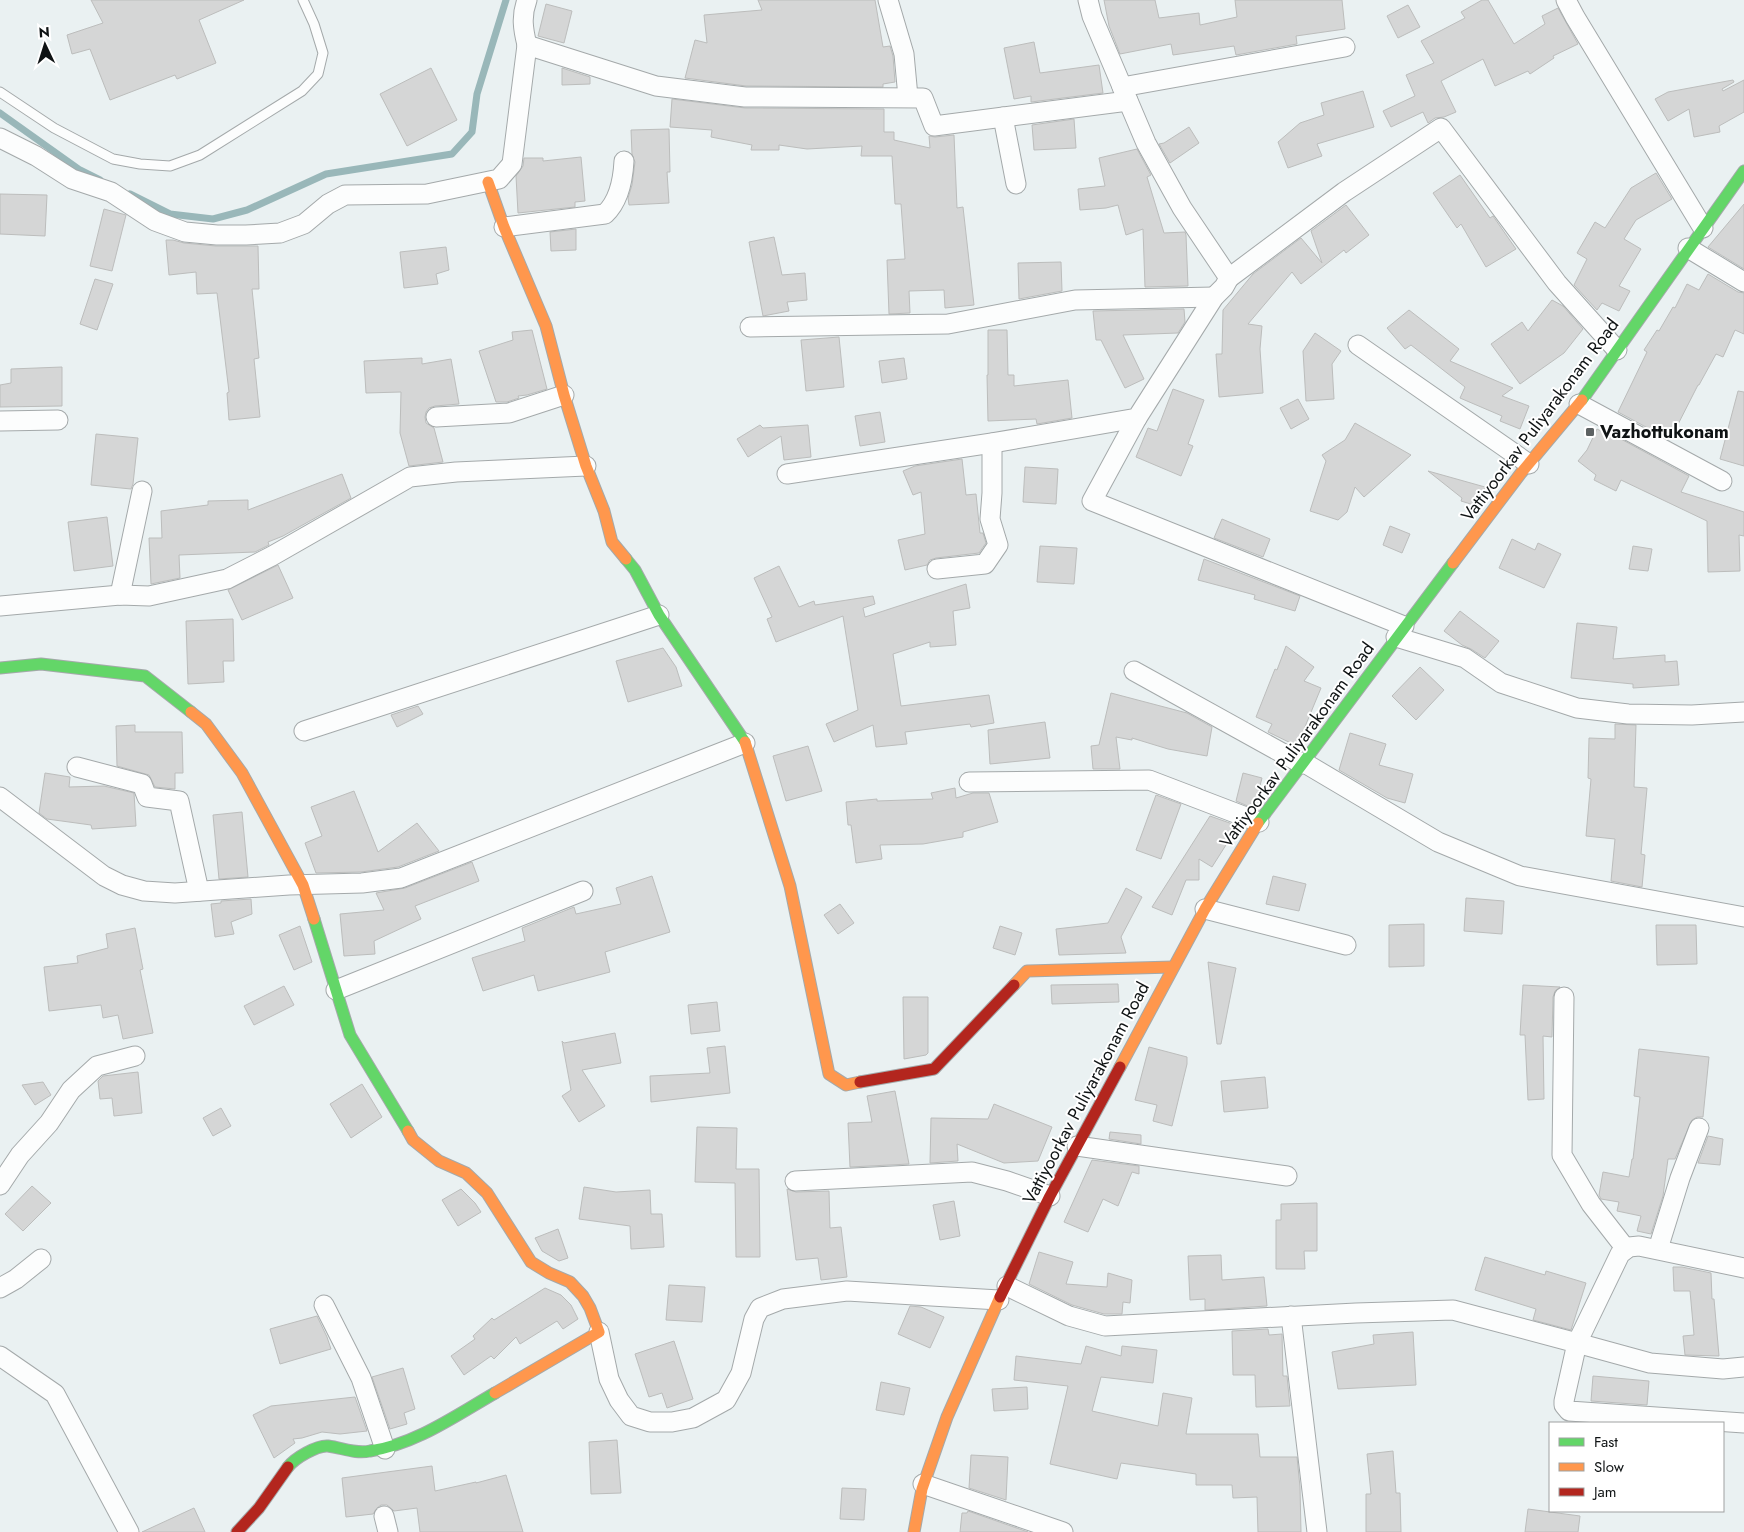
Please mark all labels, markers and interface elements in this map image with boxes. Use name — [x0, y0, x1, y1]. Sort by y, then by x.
north arrow — [20, 20, 70, 70]
text: N — [38, 22, 50, 42]
street label: Vattiyoorkav Puliyarakonam Road — [1455, 313, 1625, 527]
place label: Vazhottukonam — [1599, 419, 1729, 445]
marker: Vazhottukonam — [1584, 426, 1596, 438]
street label: Vattiyoorkav Puliyarakonam Road — [1213, 637, 1381, 853]
street label: Vattiyoorkav Puliyarakonam Road — [1016, 977, 1156, 1209]
legend — [1549, 1422, 1724, 1512]
text: Fast — [1594, 1431, 1618, 1453]
text: Slow — [1594, 1456, 1625, 1478]
text: Jam — [1592, 1481, 1617, 1503]

